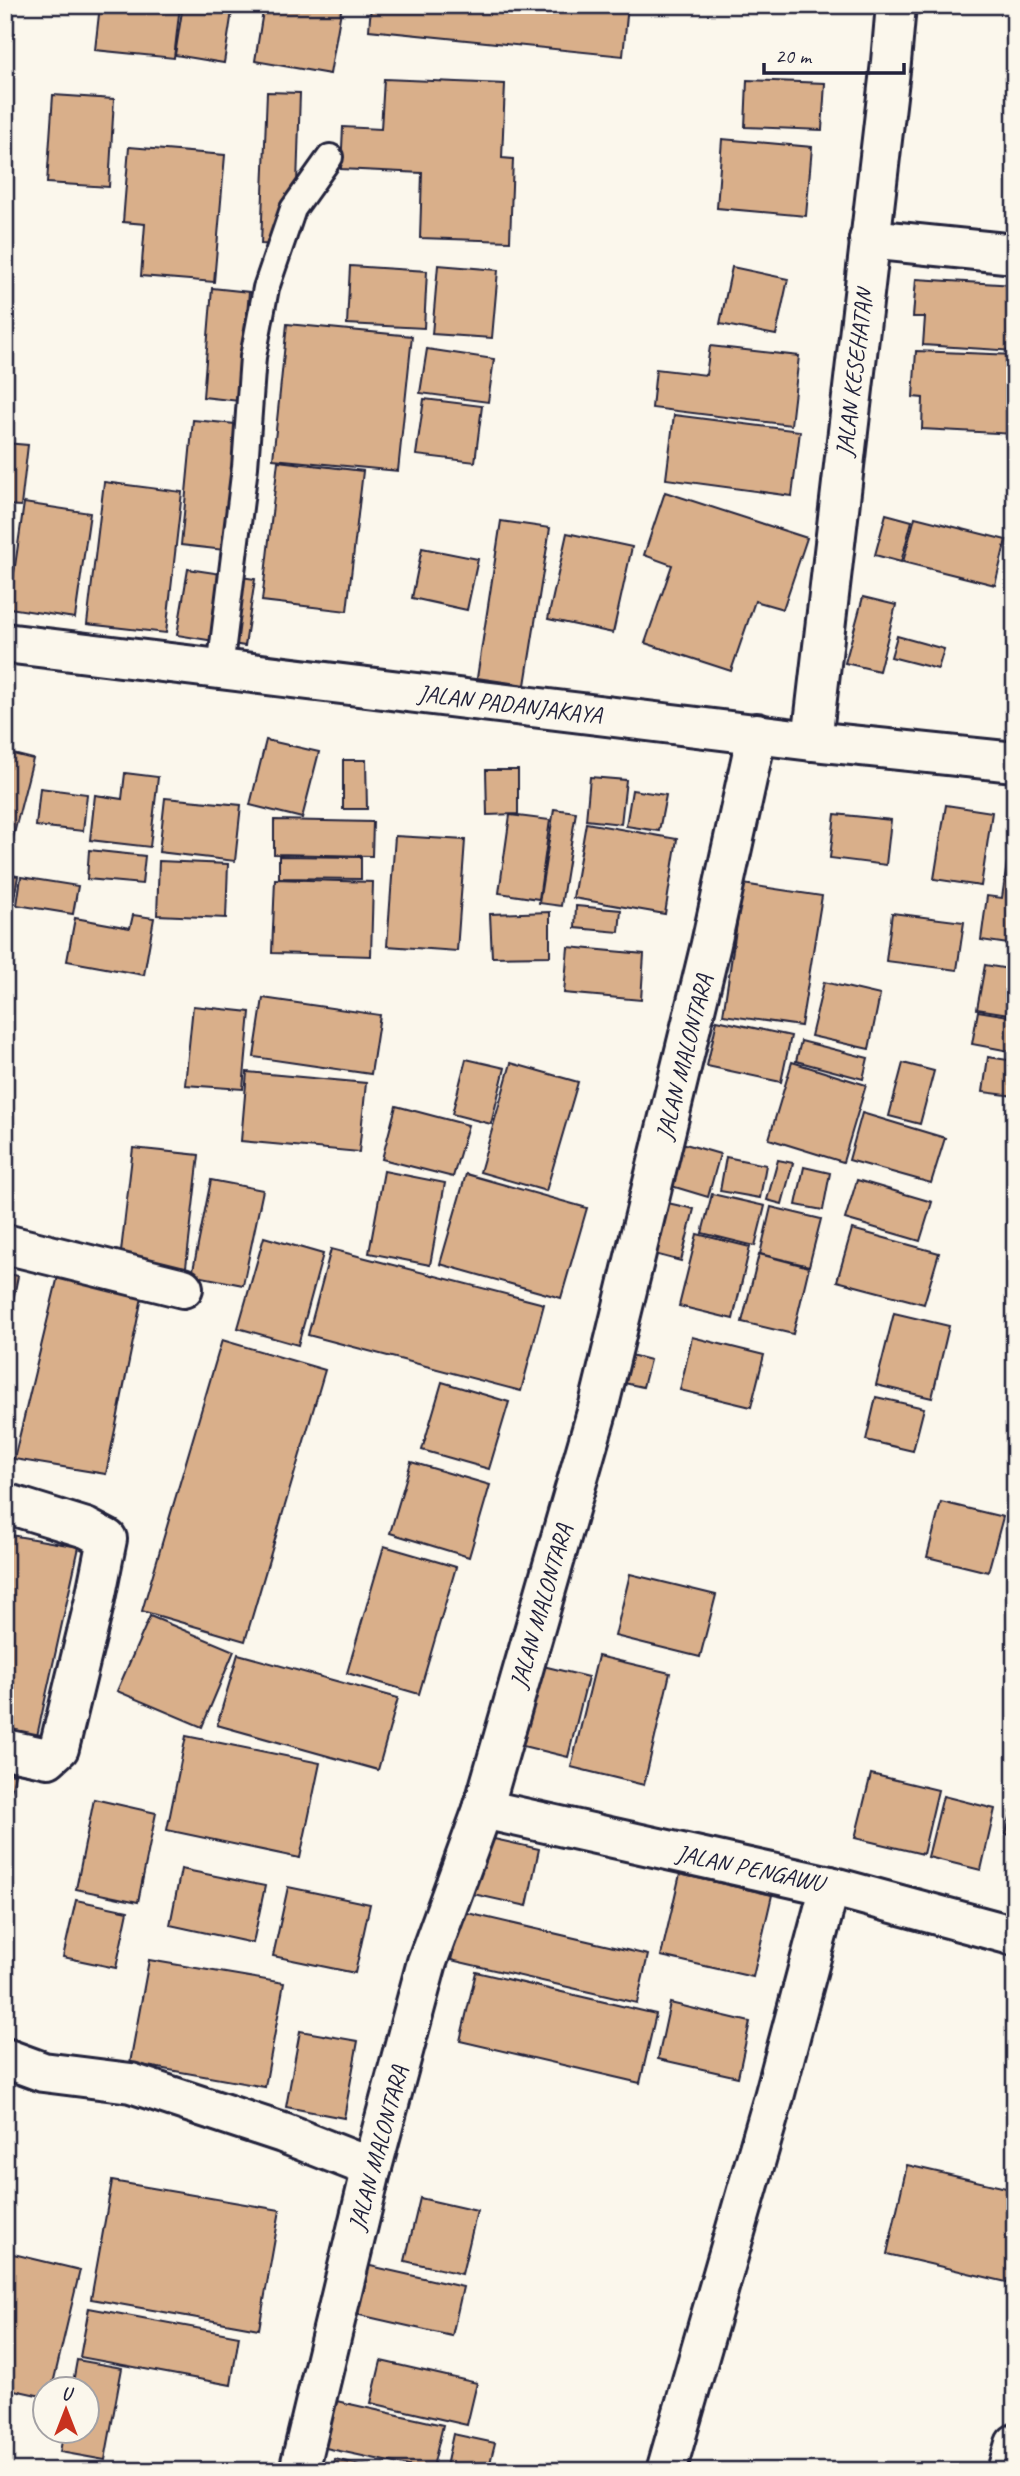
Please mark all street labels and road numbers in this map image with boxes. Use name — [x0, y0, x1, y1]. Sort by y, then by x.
street label: JALAN KESEHATAN — [829, 284, 880, 459]
street label: JALAN PADANJAKAYA — [416, 678, 604, 730]
street label: JALAN MALONTARA — [649, 970, 719, 1144]
street label: JALAN MALONTARA — [503, 1520, 579, 1692]
street label: JALAN PENGAWU — [673, 1838, 831, 1899]
street label: JALAN MALONTARA — [341, 2061, 415, 2235]

